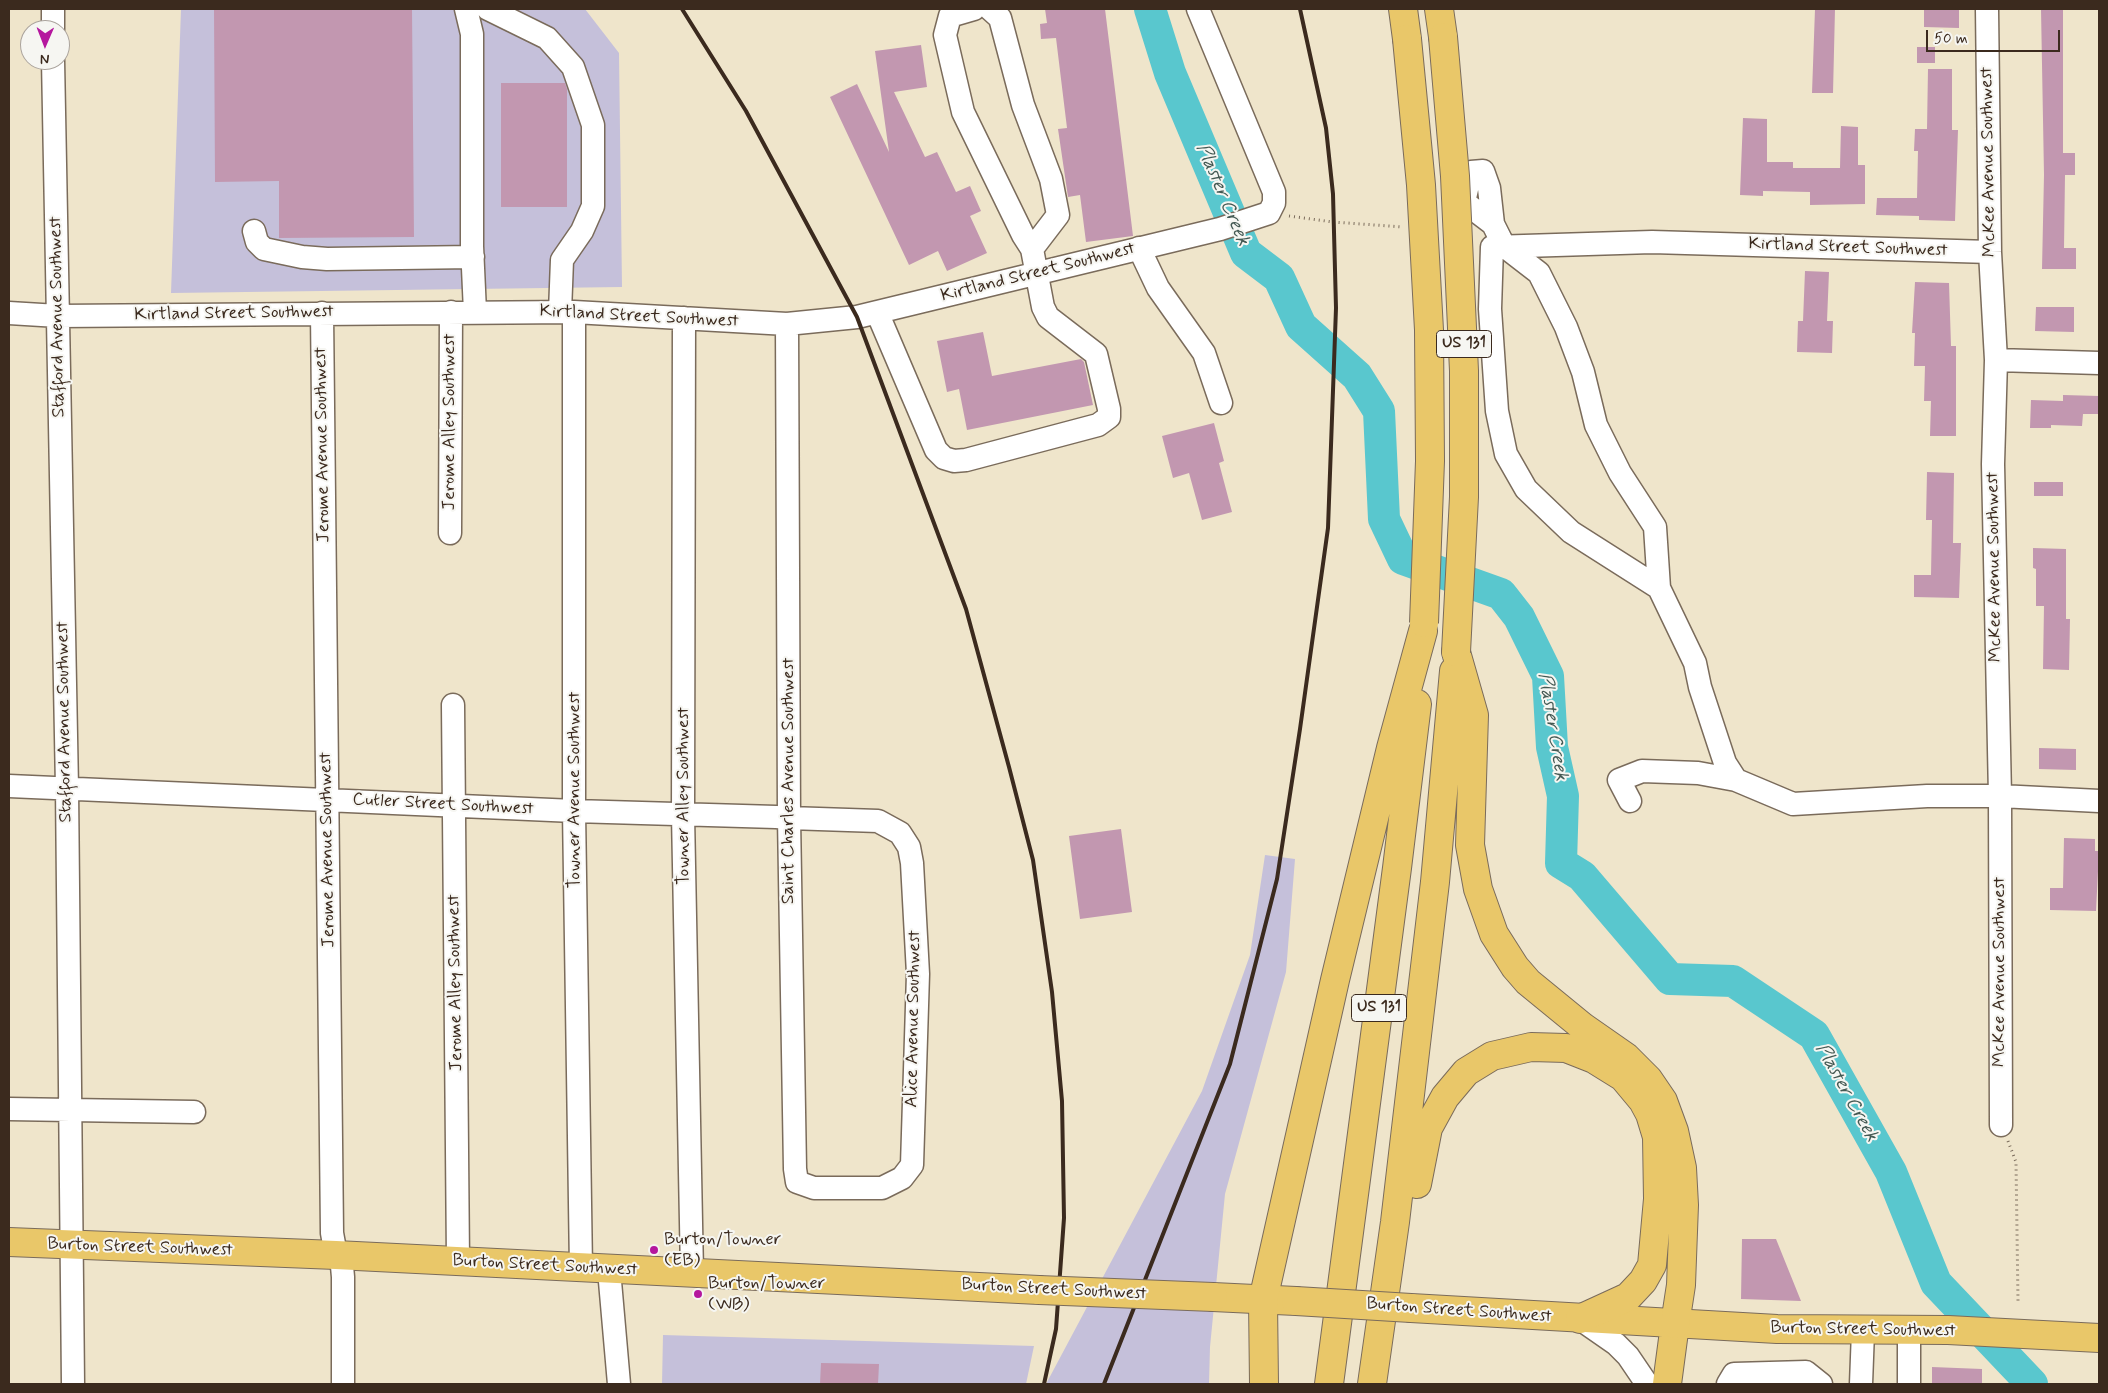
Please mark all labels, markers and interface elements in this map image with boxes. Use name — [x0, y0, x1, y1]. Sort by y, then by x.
north arrow — [20, 20, 70, 70]
scale bar — [1928, 20, 2062, 52]
text: 50 m — [1934, 29, 1968, 49]
text: N — [40, 50, 50, 68]
street label: McKee Avenue Southwest — [1977, 67, 2001, 257]
water label: Plaster Creek — [1190, 140, 1254, 250]
street label: Stafford Avenue Southwest — [45, 216, 71, 418]
street label: Kirtland Street Southwest — [1748, 234, 1948, 262]
street label: Kirtland Street Southwest — [939, 238, 1137, 308]
street label: Kirtland Street Southwest — [134, 301, 334, 327]
street label: Kirtland Street Southwest — [539, 301, 739, 333]
road number: US 131 — [1436, 330, 1492, 358]
street label: Jerome Alley Southwest — [439, 333, 461, 511]
street label: Jerome Avenue Southwest — [310, 347, 336, 543]
street label: McKee Avenue Southwest — [1983, 472, 2007, 662]
street label: Stafford Avenue Southwest — [52, 621, 78, 823]
street label: Saint Charles Avenue Southwest — [778, 658, 800, 904]
water label: Plaster Creek — [1532, 671, 1572, 783]
street label: Towner Avenue Southwest — [564, 692, 586, 888]
street label: Towner Alley Southwest — [673, 707, 695, 885]
street label: Jerome Avenue Southwest — [315, 752, 341, 948]
street label: Cutler Street Southwest — [352, 789, 534, 821]
street label: McKee Avenue Southwest — [1989, 877, 2011, 1067]
street label: Jerome Alley Southwest — [444, 894, 468, 1072]
street label: Alice Avenue Southwest — [902, 930, 926, 1108]
road number: US 131 — [1352, 994, 1406, 1021]
water label: Plaster Creek — [1810, 1040, 1882, 1146]
place label: Burton/Towner (EB) — [664, 1229, 781, 1272]
street label: Burton Street Southwest — [47, 1234, 233, 1262]
marker: Burton/Towner (EB) — [648, 1244, 660, 1256]
street label: Burton Street Southwest — [452, 1250, 638, 1282]
place label: Burton/Towner (WB) — [708, 1273, 825, 1316]
street label: Burton Street Southwest — [961, 1274, 1147, 1306]
marker: Burton/Towner (WB) — [692, 1288, 704, 1300]
street label: Burton Street Southwest — [1366, 1294, 1552, 1328]
street label: Burton Street Southwest — [1770, 1318, 1956, 1342]

